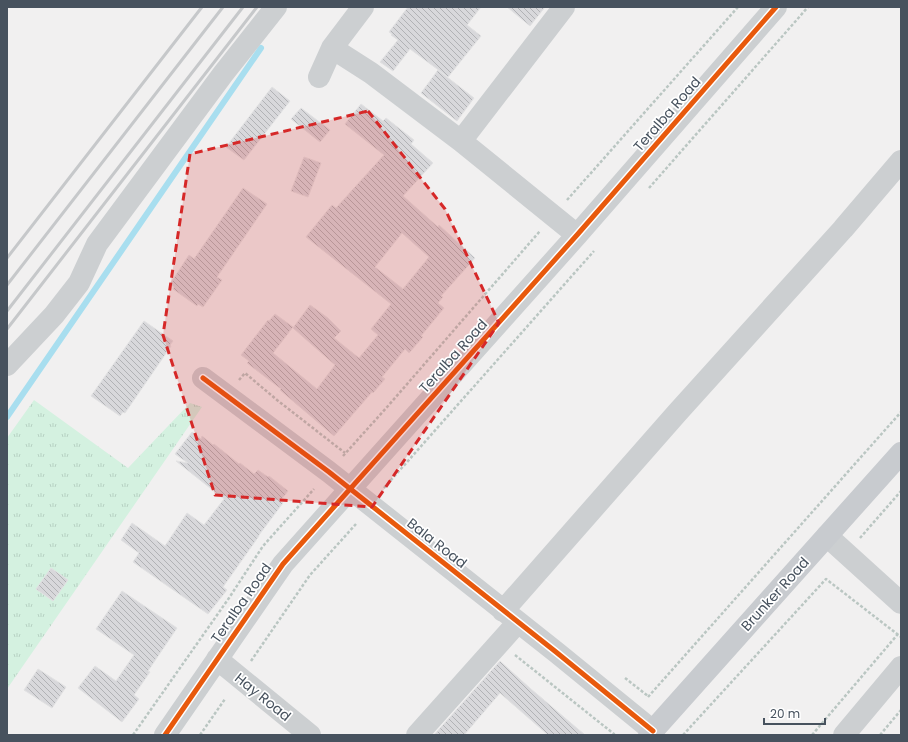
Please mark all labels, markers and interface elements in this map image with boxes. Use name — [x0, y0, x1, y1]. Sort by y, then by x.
street label: Teralba Road — [629, 72, 705, 156]
street label: Teralba Road — [414, 315, 492, 397]
street label: Bala Road — [403, 513, 471, 573]
street label: Brunker Road — [736, 553, 814, 635]
street label: Teralba Road — [206, 559, 276, 647]
street label: Hay Road — [231, 668, 295, 726]
scale bar — [764, 700, 825, 726]
text: 20 m — [770, 705, 800, 722]

